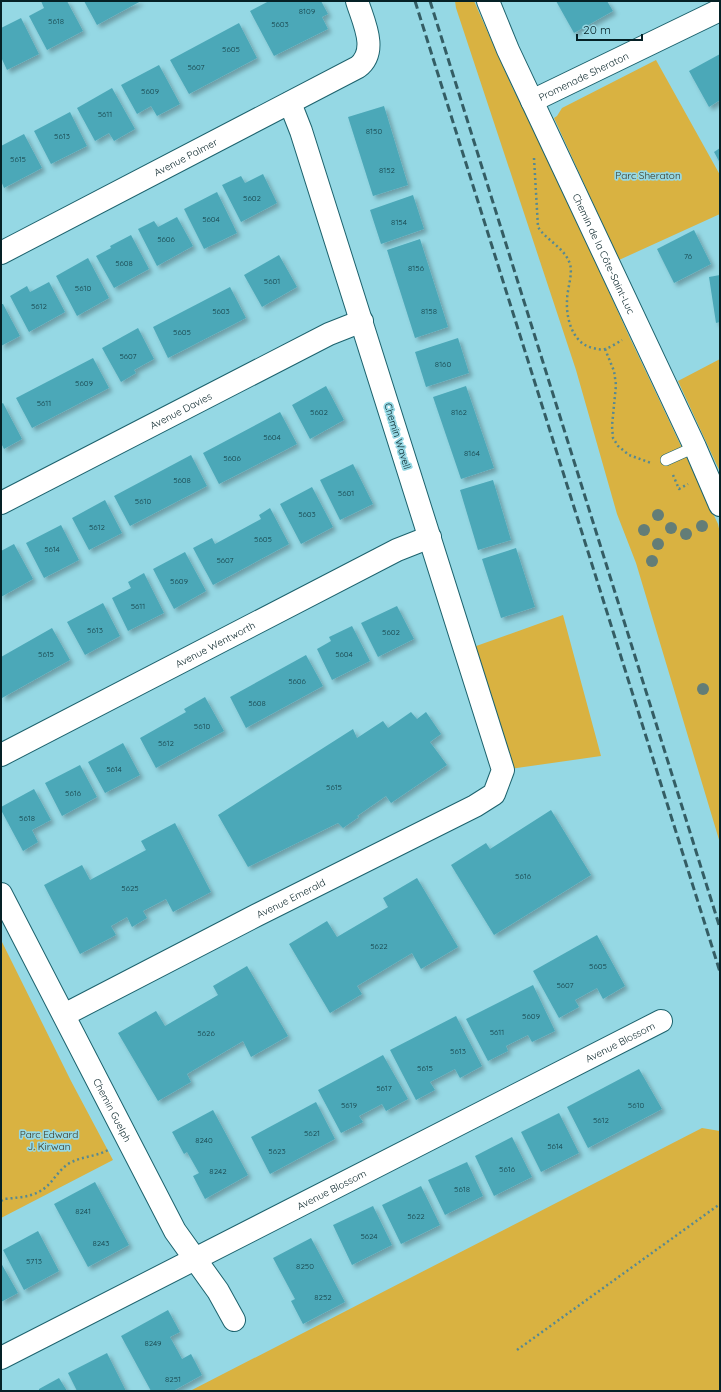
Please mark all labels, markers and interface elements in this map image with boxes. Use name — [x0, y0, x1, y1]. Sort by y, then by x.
house number: 8109 — [299, 6, 316, 16]
house number: 5618 — [48, 16, 64, 26]
scale bar — [577, 16, 642, 42]
house number: 5603 — [271, 19, 289, 29]
text: 20 m — [583, 22, 611, 37]
house number: 5605 — [222, 44, 240, 54]
street label: Promenade Sheraton — [536, 49, 631, 104]
house number: 5607 — [187, 62, 205, 72]
house number: 5609 — [141, 86, 159, 96]
house number: 5611 — [98, 109, 112, 119]
house number: 8150 — [366, 126, 382, 136]
house number: 5613 — [54, 131, 70, 141]
street label: Avenue Palmer — [152, 135, 220, 179]
house number: 5615 — [10, 154, 26, 164]
house number: 8152 — [379, 165, 396, 175]
park label: Parc Sheraton — [615, 169, 681, 182]
street label: Chemin de la Côte-Saint-Luc — [569, 191, 637, 316]
house number: 5602 — [243, 193, 261, 203]
house number: 5604 — [202, 214, 220, 224]
house number: 8154 — [391, 217, 407, 227]
house number: 5606 — [157, 234, 176, 244]
house number: 76 — [684, 251, 693, 261]
house number: 5608 — [115, 258, 133, 268]
house number: 8156 — [408, 263, 425, 273]
house number: 5601 — [264, 276, 280, 286]
house number: 5610 — [75, 283, 91, 293]
house number: 5612 — [31, 301, 48, 311]
house number: 5603 — [212, 306, 230, 316]
house number: 8158 — [421, 306, 437, 316]
house number: 5605 — [173, 327, 191, 337]
house number: 5607 — [119, 351, 137, 361]
house number: 8160 — [435, 359, 451, 369]
house number: 5609 — [75, 378, 93, 388]
street label: Avenue Davies — [148, 389, 214, 432]
house number: 5611 — [37, 398, 51, 408]
street label: Chemin Wavell — [381, 401, 414, 471]
house number: 5602 — [310, 407, 328, 417]
house number: 8162 — [451, 407, 468, 417]
house number: 5604 — [263, 432, 281, 442]
house number: 8164 — [464, 448, 480, 458]
house number: 5606 — [223, 453, 242, 463]
house number: 5608 — [173, 475, 191, 485]
house number: 5601 — [338, 488, 354, 498]
house number: 5610 — [135, 496, 151, 506]
house number: 5603 — [298, 509, 316, 519]
house number: 5612 — [89, 522, 106, 532]
house number: 5605 — [254, 534, 272, 544]
house number: 5614 — [44, 544, 60, 554]
house number: 5607 — [216, 555, 234, 565]
house number: 5609 — [170, 576, 188, 586]
house number: 5611 — [131, 601, 145, 611]
street label: Avenue Wentworth — [173, 619, 257, 671]
house number: 5613 — [87, 625, 103, 635]
house number: 5602 — [382, 627, 400, 637]
house number: 5615 — [38, 649, 54, 659]
house number: 5604 — [335, 649, 353, 659]
house number: 5606 — [288, 676, 307, 686]
house number: 5608 — [248, 698, 266, 708]
house number: 5610 — [194, 721, 210, 731]
house number: 5612 — [158, 738, 175, 748]
house number: 5614 — [106, 764, 122, 774]
house number: 5615 — [326, 782, 342, 792]
house number: 5616 — [65, 788, 82, 798]
house number: 5618 — [19, 813, 35, 823]
house number: 5616 — [515, 871, 532, 881]
street label: Avenue Emerald — [254, 876, 328, 921]
house number: 5625 — [121, 883, 139, 893]
house number: 5622 — [370, 941, 388, 951]
house number: 5605 — [589, 961, 607, 971]
house number: 5607 — [556, 980, 574, 990]
house number: 5609 — [522, 1011, 540, 1021]
street label: Avenue Blossom — [583, 1019, 657, 1066]
house number: 5611 — [490, 1027, 504, 1037]
house number: 5626 — [197, 1028, 215, 1038]
house number: 5613 — [450, 1046, 466, 1056]
house number: 5615 — [417, 1063, 433, 1073]
street label: Chemin Guelph — [90, 1076, 134, 1144]
house number: 5617 — [376, 1083, 392, 1093]
house number: 5619 — [341, 1100, 358, 1110]
house number: 5610 — [628, 1100, 644, 1110]
house number: 5612 — [593, 1115, 610, 1125]
park label: Parc Edward J. Kirwan — [20, 1128, 78, 1153]
house number: 5621 — [304, 1128, 320, 1138]
house number: 8240 — [195, 1135, 213, 1145]
house number: 5614 — [547, 1141, 563, 1151]
house number: 5623 — [268, 1146, 286, 1156]
house number: 5616 — [499, 1164, 516, 1174]
house number: 8242 — [209, 1166, 227, 1176]
street label: Avenue Blossom — [295, 1167, 369, 1213]
house number: 5618 — [454, 1184, 470, 1194]
house number: 8241 — [75, 1206, 91, 1216]
house number: 5622 — [407, 1211, 425, 1221]
house number: 5624 — [360, 1231, 378, 1241]
house number: 8243 — [92, 1238, 110, 1248]
house number: 5713 — [26, 1256, 42, 1266]
house number: 8250 — [296, 1261, 314, 1271]
house number: 8252 — [314, 1292, 332, 1302]
house number: 8249 — [144, 1338, 162, 1348]
house number: 8251 — [165, 1374, 181, 1384]

